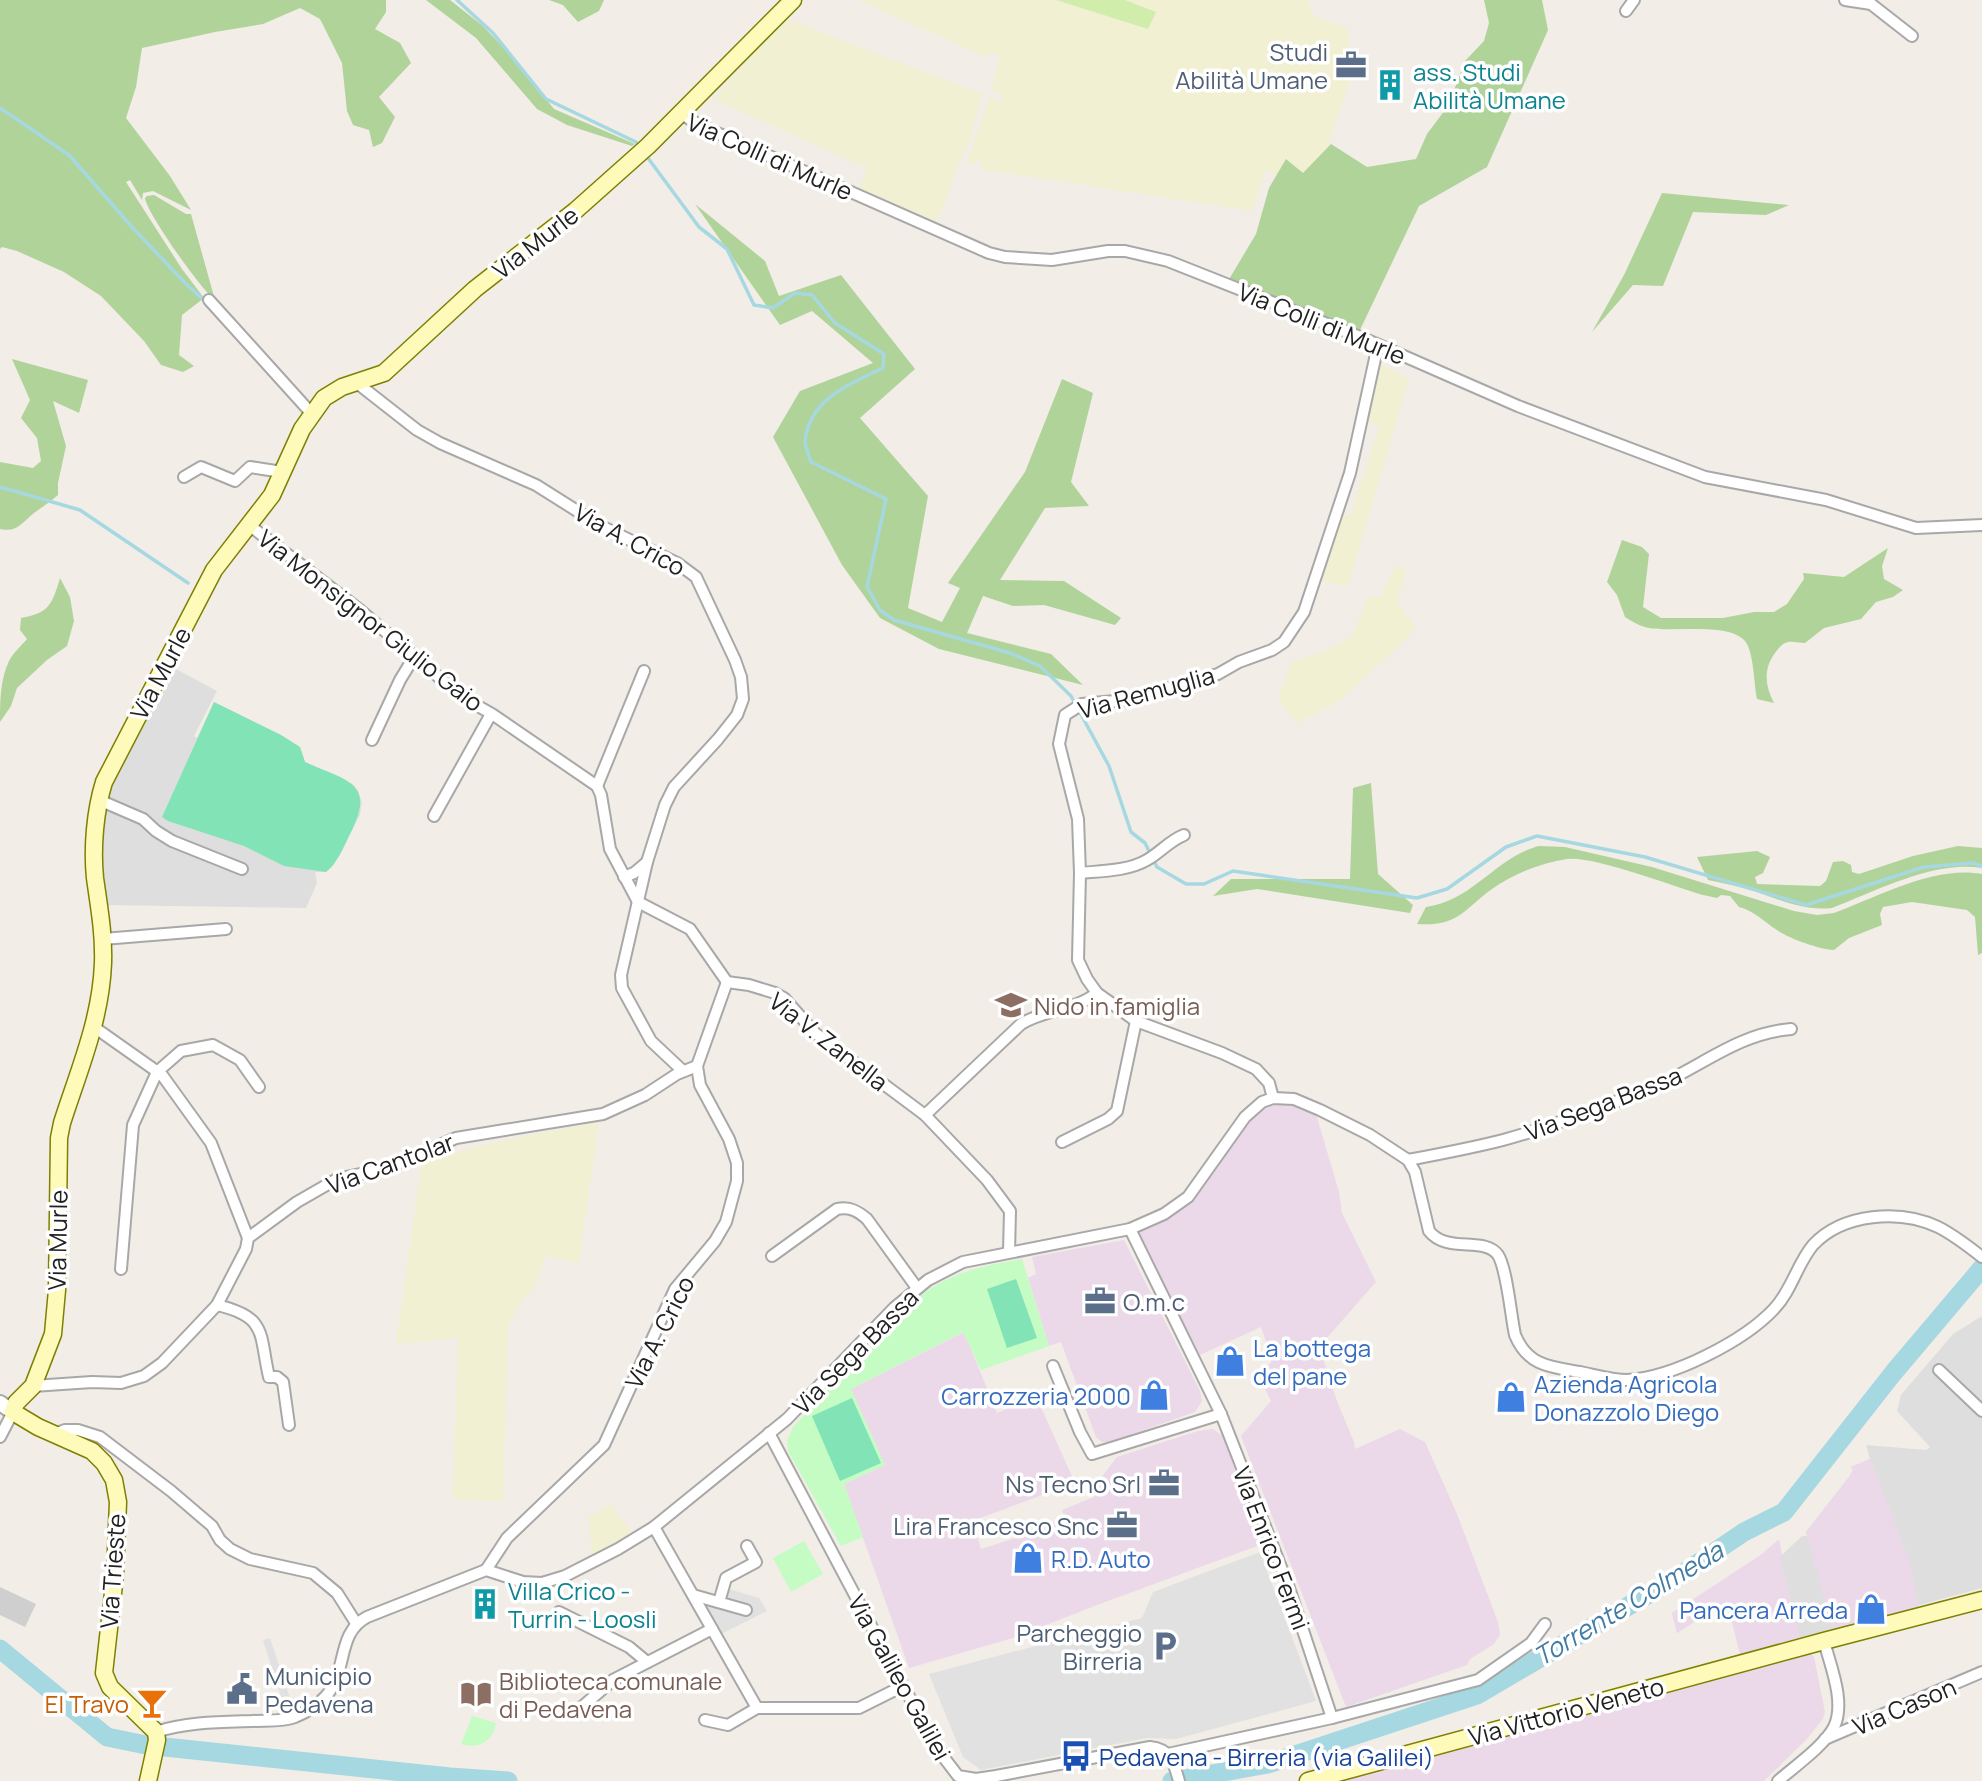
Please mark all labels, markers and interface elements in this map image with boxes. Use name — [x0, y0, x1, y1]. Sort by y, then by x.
place label: Studi Abilità Umane — [1175, 35, 1328, 96]
office icon: Studi Abilità Umane — [1334, 48, 1368, 82]
place label: ass. Studi Abilità Umane — [1413, 55, 1566, 116]
building icon: ass. Studi Abilità Umane — [1373, 68, 1407, 102]
street label: Via Colli di Murle — [682, 105, 858, 207]
street label: Via Murle — [485, 198, 585, 286]
street label: Via Colli di Murle — [1233, 274, 1411, 372]
street label: Via A. Crico — [568, 495, 692, 583]
street label: Via Monsignor Giulio Gaio — [251, 522, 491, 718]
street label: Via Murle — [122, 621, 198, 725]
street label: Via Remuglia — [1074, 658, 1218, 726]
street label: Via V. Zanella — [763, 984, 895, 1098]
school or university icon: Nido in famiglia — [994, 988, 1028, 1022]
place label: Nido in famiglia — [1034, 989, 1200, 1022]
street label: Via Sega Bassa — [1520, 1058, 1686, 1148]
street label: Via Cantolar — [322, 1125, 459, 1201]
street label: Via Murle — [40, 1189, 74, 1291]
street label: Via A. Crico — [617, 1270, 701, 1394]
street label: Via Sega Bassa — [785, 1281, 925, 1421]
office icon: O.m.c — [1083, 1284, 1117, 1318]
place label: O.m.c — [1123, 1285, 1185, 1318]
place label: La bottega del pane — [1253, 1331, 1371, 1392]
shop icon: La bottega del pane — [1213, 1344, 1247, 1378]
place label: Azienda Agricola Donazzolo Diego — [1534, 1367, 1719, 1428]
shop icon: Carrozzeria 2000 — [1137, 1378, 1171, 1412]
place label: Carrozzeria 2000 — [941, 1379, 1131, 1412]
shop icon: Azienda Agricola Donazzolo Diego — [1494, 1380, 1528, 1414]
street label: Via Enrico Fermi — [1226, 1462, 1318, 1634]
office icon: Ns Tecno Srl — [1147, 1466, 1181, 1500]
place label: Ns Tecno Srl — [1005, 1467, 1141, 1500]
office icon: Lira Francesco Snc — [1105, 1508, 1139, 1542]
place label: Lira Francesco Snc — [893, 1509, 1099, 1542]
street label: Via Trieste — [92, 1513, 132, 1629]
water label: Torrente Colmeda — [1527, 1531, 1731, 1674]
shop icon: R.D. Auto — [1011, 1541, 1045, 1575]
place label: R.D. Auto — [1051, 1542, 1151, 1575]
place label: Villa Crico - Turrin - Loosli — [508, 1574, 657, 1635]
building icon: Villa Crico - Turrin - Loosli — [468, 1587, 502, 1621]
street label: Via Galileo Galilei — [841, 1588, 959, 1766]
shop icon: Pancera Arreda — [1854, 1592, 1888, 1626]
place label: Pancera Arreda — [1679, 1593, 1848, 1626]
place label: Parcheggio Birreria — [1017, 1616, 1142, 1677]
parking icon: Parcheggio Birreria — [1148, 1629, 1182, 1663]
place label: Municipio Pedavena — [265, 1659, 374, 1720]
place label: Biblioteca comunale di Pedavena — [499, 1664, 722, 1725]
street label: Via Vittorio Veneto — [1465, 1669, 1667, 1753]
street label: Via Cason — [1847, 1669, 1961, 1743]
public building icon: Municipio Pedavena — [225, 1672, 259, 1706]
library icon: Biblioteca comunale di Pedavena — [459, 1677, 493, 1711]
bar icon: El Travo — [135, 1686, 169, 1720]
place label: El Travo — [45, 1687, 129, 1720]
bus stop icon: Pedavena - Birreria (via Galilei) — [1059, 1739, 1093, 1773]
place label: Pedavena - Birreria (via Galilei) — [1099, 1740, 1434, 1773]

